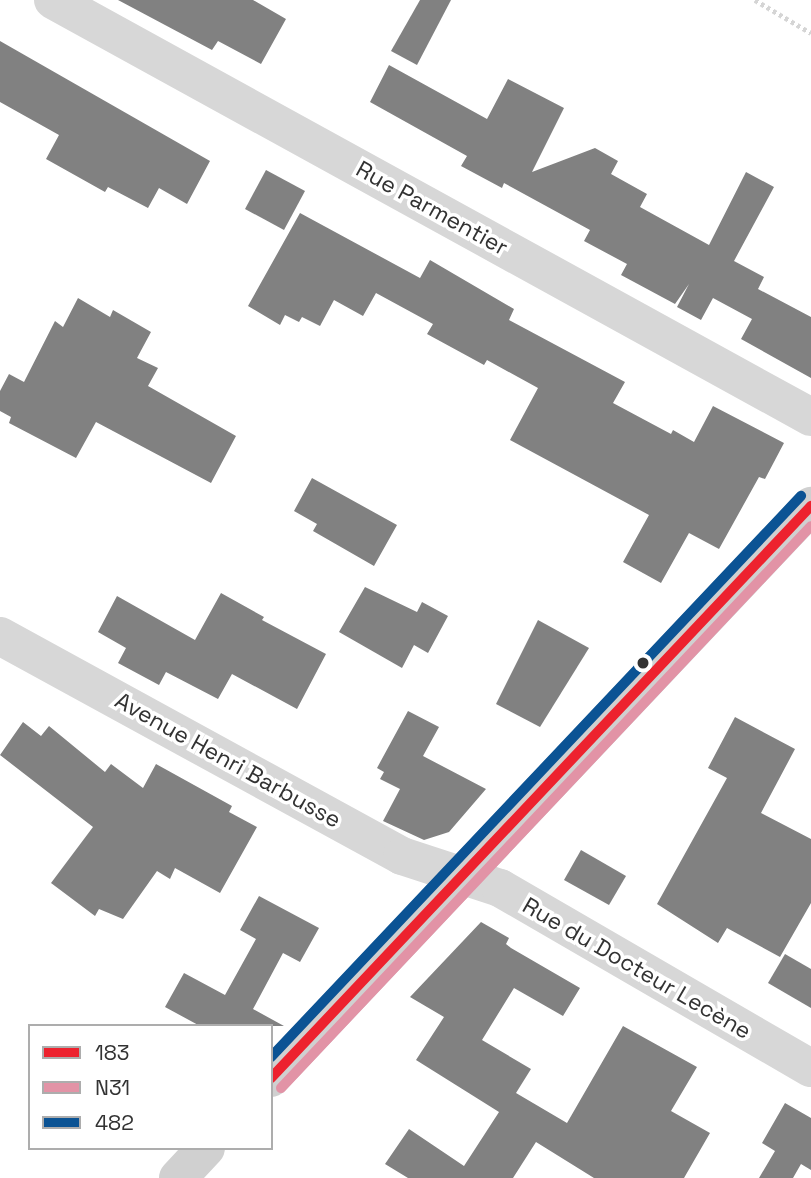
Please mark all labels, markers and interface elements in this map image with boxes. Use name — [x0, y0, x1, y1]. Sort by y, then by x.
street label: Rue Parmentier — [351, 155, 513, 261]
unlabelled marker — [636, 656, 650, 670]
street label: Avenue Henri Barbusse — [110, 686, 346, 834]
street label: Rue du Docteur Lecène — [518, 891, 756, 1045]
legend — [28, 1024, 273, 1150]
text: 183 — [95, 1039, 130, 1066]
text: N31 — [95, 1074, 130, 1101]
text: 482 — [95, 1109, 134, 1136]

